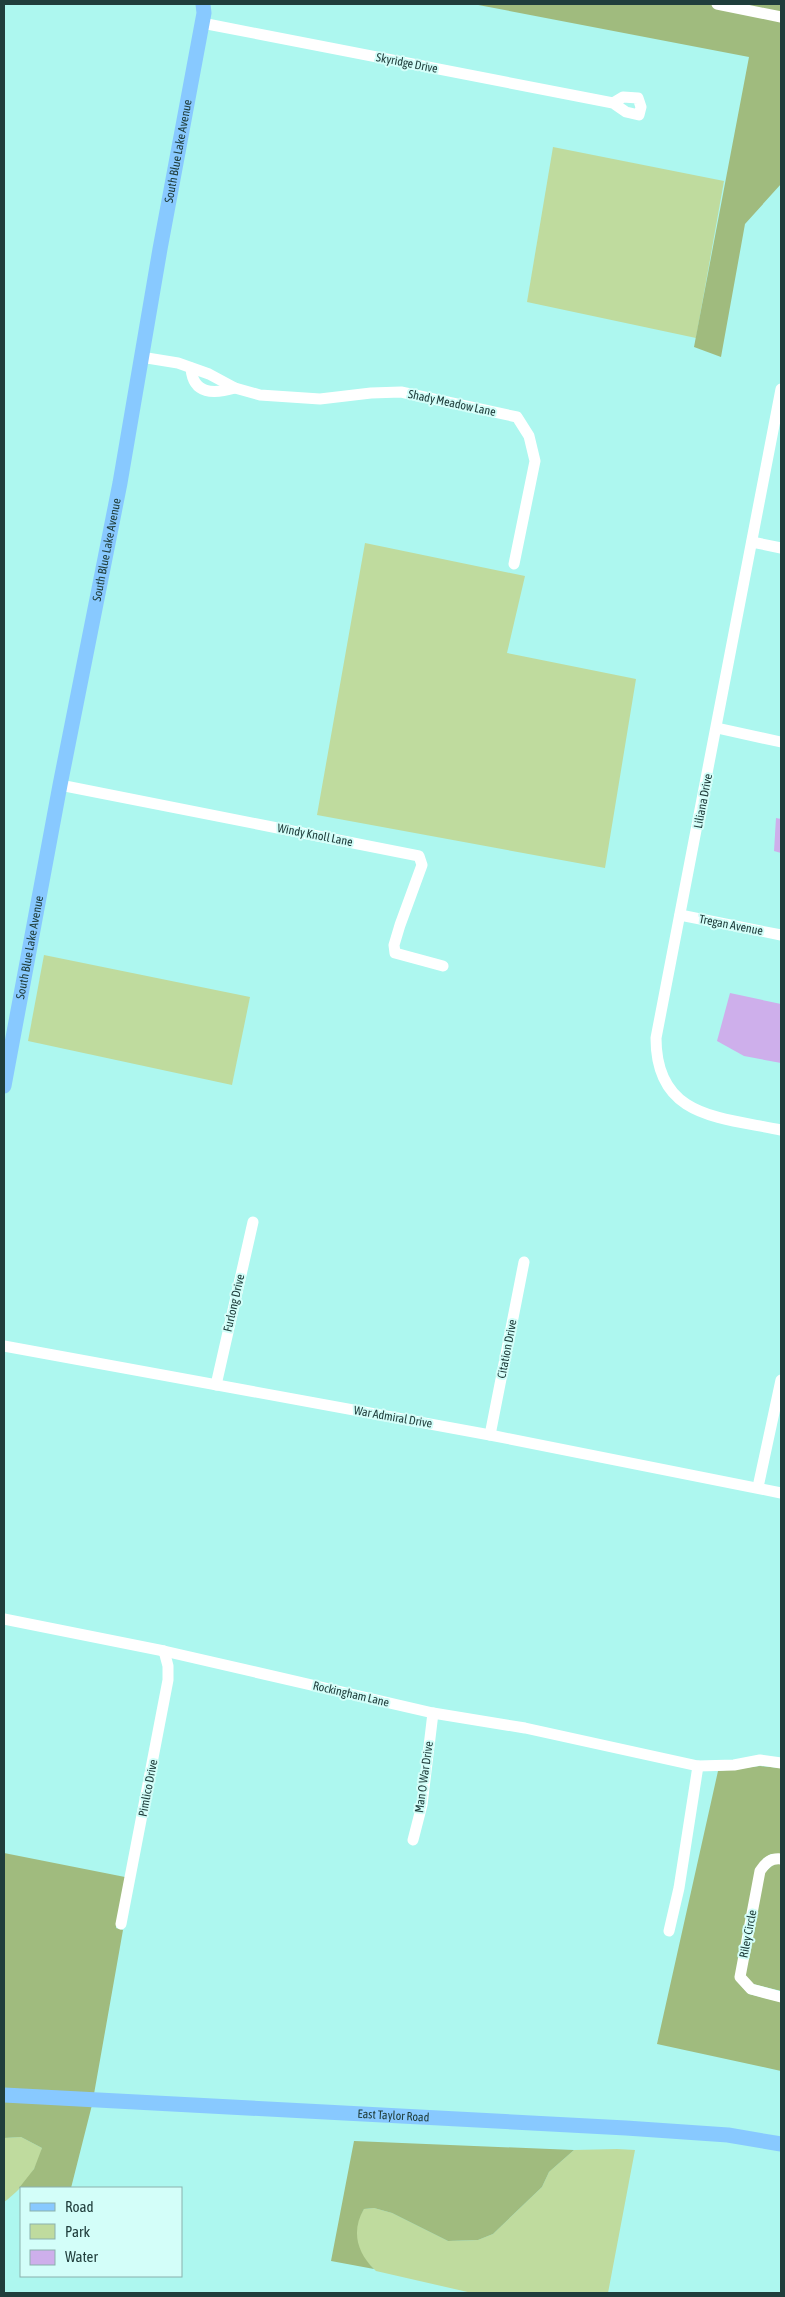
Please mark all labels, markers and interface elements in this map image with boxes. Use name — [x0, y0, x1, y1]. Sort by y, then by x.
street label: Skyridge Drive — [375, 50, 439, 76]
street label: South Blue Lake Avenue — [162, 98, 195, 204]
street label: Shady Meadow Lane — [407, 387, 497, 419]
street label: South Blue Lake Avenue — [90, 497, 124, 603]
street label: Liliana Drive — [691, 773, 715, 829]
street label: Windy Knoll Lane — [276, 821, 354, 849]
street label: South Blue Lake Avenue — [13, 895, 46, 1000]
street label: Tregan Avenue — [698, 912, 764, 938]
street label: Furlong Drive — [221, 1273, 247, 1333]
street label: Citation Drive — [494, 1318, 520, 1380]
street label: War Admiral Drive — [353, 1403, 433, 1431]
street label: Rockingham Lane — [311, 1678, 391, 1710]
street label: Man O War Drive — [412, 1740, 436, 1814]
street label: Pimlico Drive — [136, 1758, 160, 1818]
street label: Riley Circle — [737, 1909, 759, 1959]
street label: East Taylor Road — [357, 2107, 430, 2125]
legend — [20, 2187, 182, 2277]
text: Road — [65, 2198, 94, 2215]
text: Park — [65, 2223, 90, 2240]
text: Water — [65, 2248, 98, 2265]

